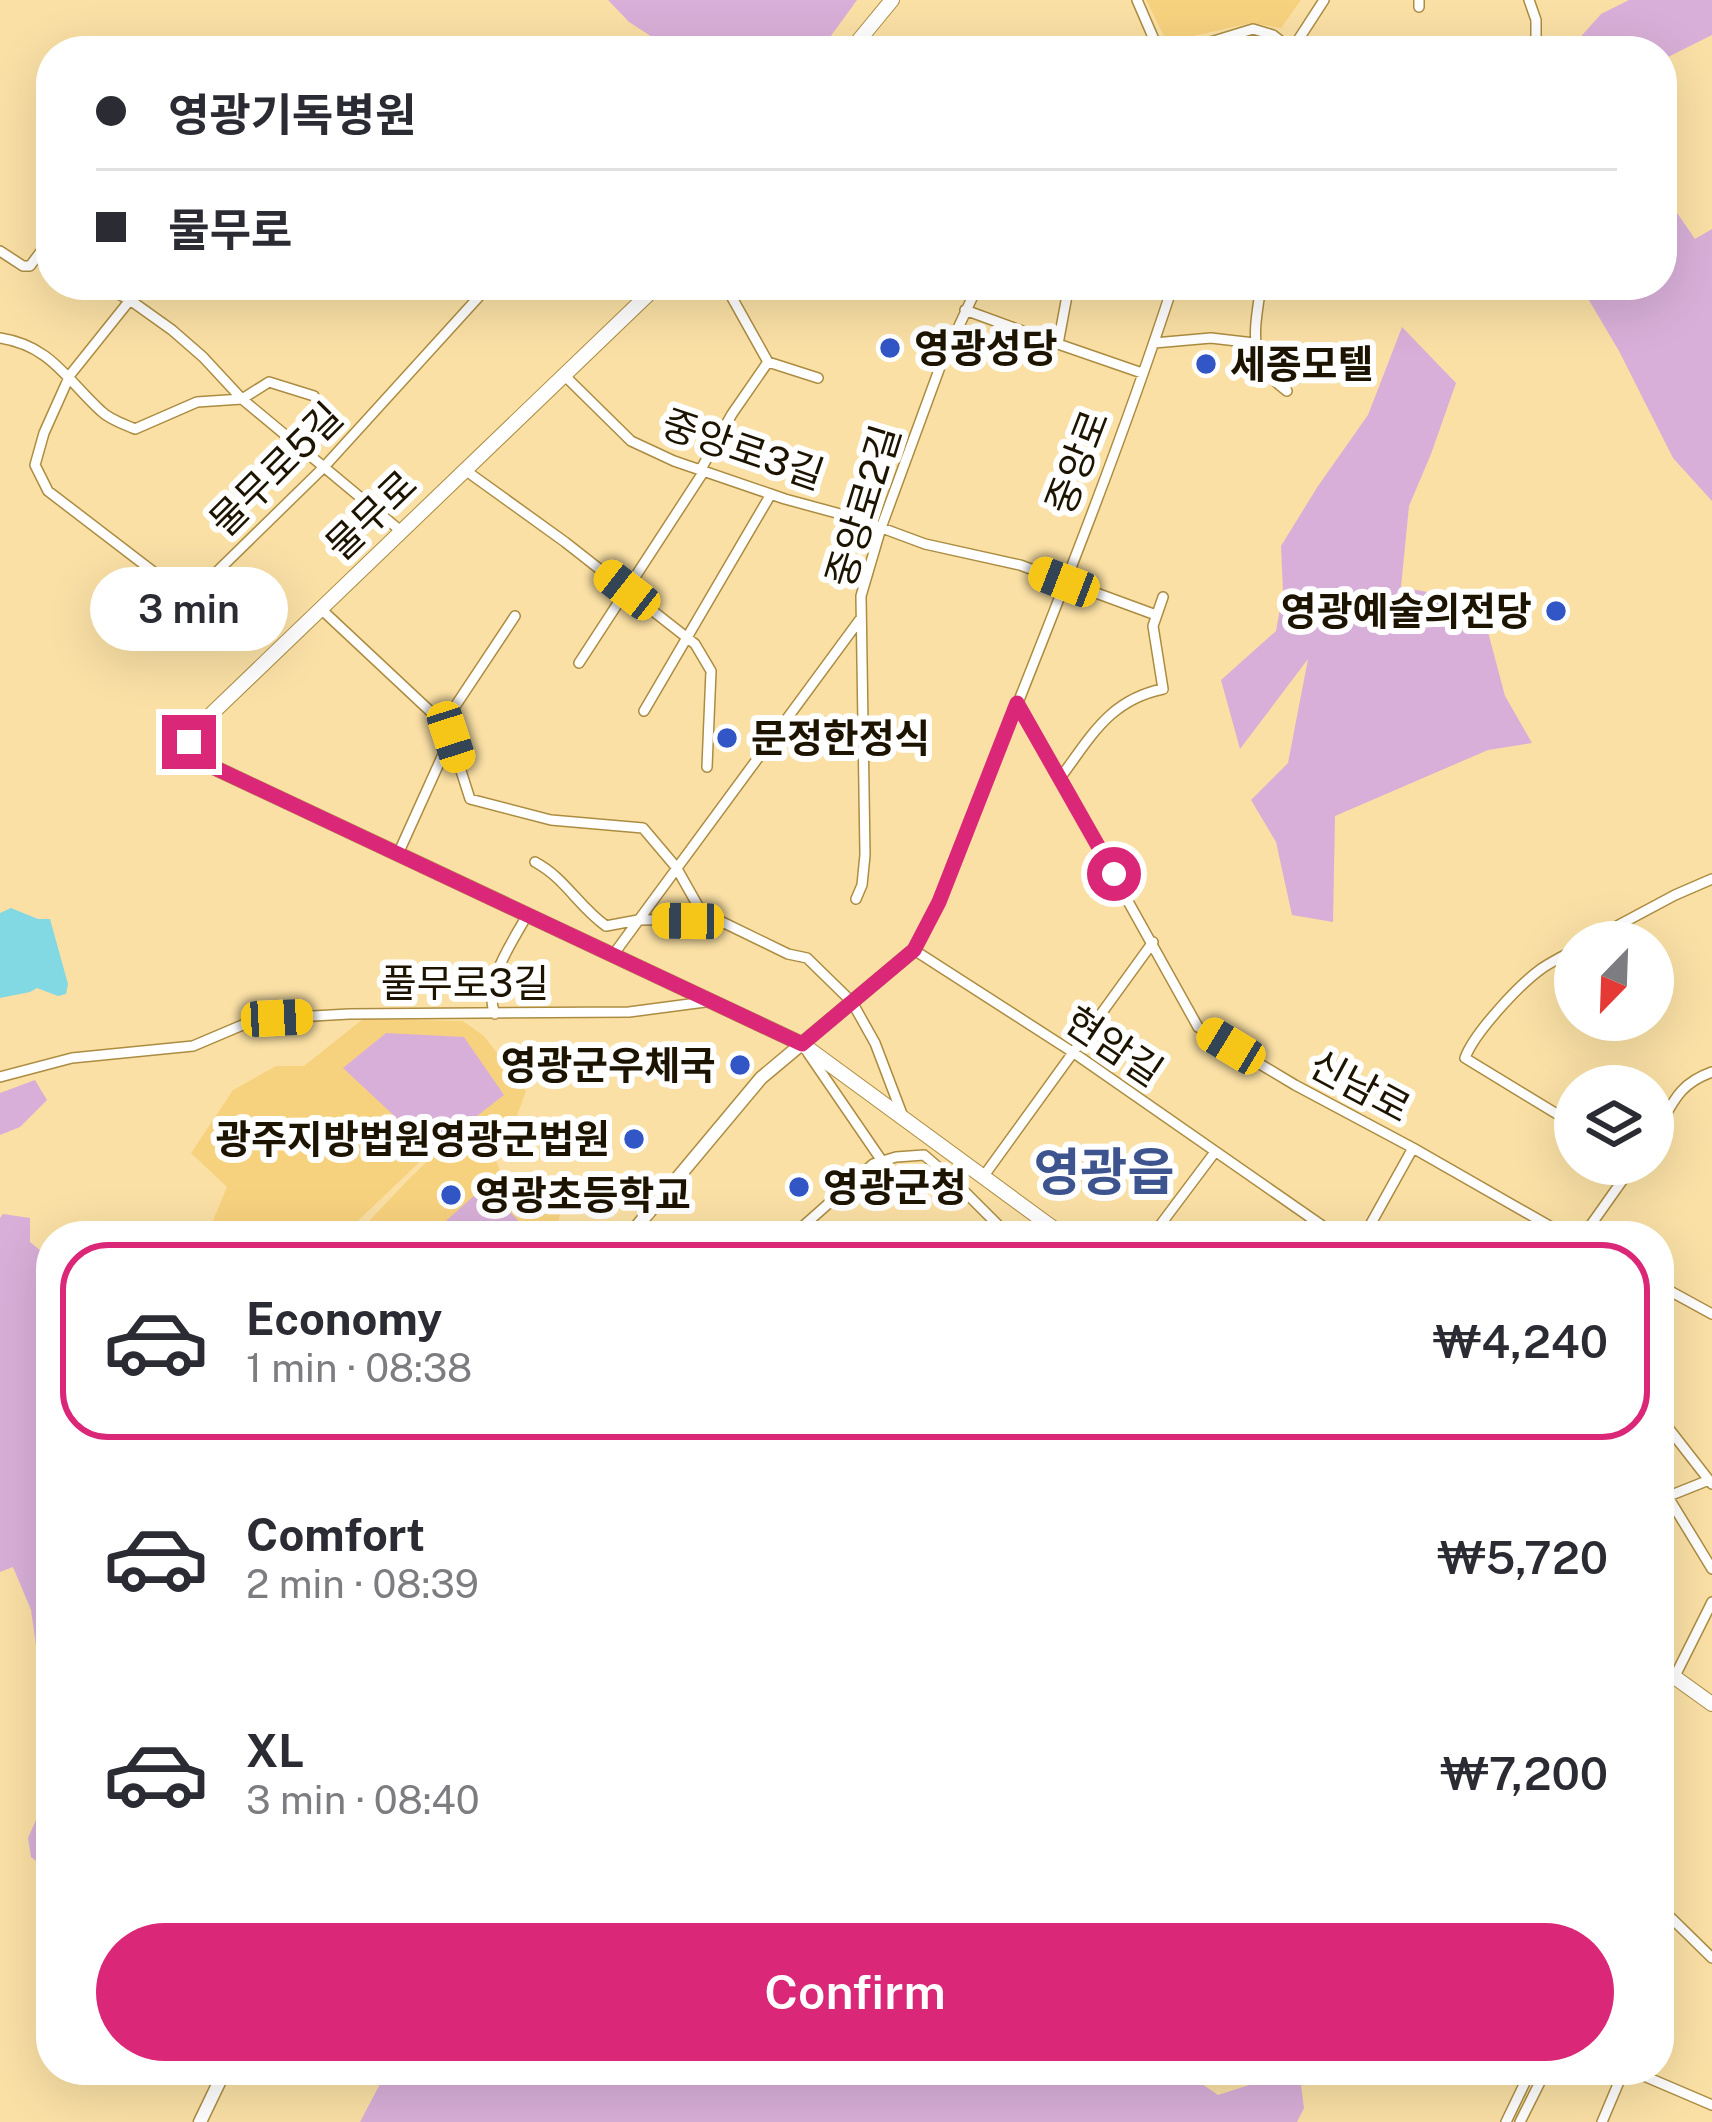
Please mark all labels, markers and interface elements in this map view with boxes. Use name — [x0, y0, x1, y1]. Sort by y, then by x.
text: 영광기독병원 — [168, 88, 416, 141]
text: 물무로 — [168, 203, 292, 256]
place label: 영광성당 — [914, 325, 1058, 371]
marker: 영광성당 — [877, 335, 903, 361]
place label: 세종모텔 — [1230, 341, 1374, 387]
marker: 세종모텔 — [1193, 351, 1219, 377]
street label: 물무로5길 — [200, 393, 352, 545]
street label: 중앙로3길 — [656, 400, 830, 498]
street label: 중앙로 — [1036, 404, 1118, 520]
street label: 중앙로2길 — [817, 420, 909, 592]
street label: 물무로 — [316, 461, 426, 569]
car — [1024, 552, 1104, 612]
car — [588, 554, 666, 626]
callout: 3 min — [90, 568, 288, 652]
text: 3 min — [138, 586, 240, 632]
place label: 영광예술의전당 — [1281, 588, 1532, 634]
marker: 영광예술의전당 — [1543, 598, 1569, 624]
car — [423, 697, 479, 777]
route end — [162, 715, 216, 769]
place label: 문정한정식 — [751, 715, 930, 761]
marker: 문정한정식 — [714, 725, 740, 751]
route start — [1087, 847, 1141, 901]
car — [652, 902, 724, 940]
north arrow — [1554, 921, 1674, 1041]
map controls — [1554, 921, 1674, 1185]
street label: 풀무로3길 — [381, 960, 549, 1006]
street label: 현암길 — [1057, 997, 1171, 1095]
car — [240, 998, 314, 1038]
car — [1191, 1012, 1271, 1080]
street label: 신남로 — [1302, 1040, 1418, 1132]
place label: 영광군우체국 — [501, 1042, 716, 1088]
marker: 영광군우체국 — [727, 1052, 753, 1078]
button: layers — [1554, 1065, 1674, 1185]
place label: 광주지방법원영광군법원 — [215, 1116, 610, 1162]
marker: 광주지방법원영광군법원 — [621, 1126, 647, 1152]
district label: 영광읍 — [1034, 1142, 1174, 1201]
place label: 영광군청 — [823, 1164, 967, 1210]
place label: 영광초등학교 — [475, 1172, 690, 1218]
marker: 영광군청 — [786, 1174, 812, 1200]
marker: 영광초등학교 — [438, 1182, 464, 1208]
icon: car — [102, 1287, 210, 1395]
text: Economy — [246, 1292, 442, 1345]
text: ₩4,240 — [1433, 1315, 1608, 1368]
text: 1 min · 08:38 — [246, 1345, 472, 1391]
icon: car — [102, 1503, 210, 1611]
text: Comfort — [246, 1508, 425, 1561]
text: ₩5,720 — [1437, 1531, 1608, 1584]
text: 2 min · 08:39 — [246, 1561, 479, 1607]
icon: car — [102, 1719, 210, 1827]
text: XL — [246, 1724, 304, 1777]
text: ₩7,200 — [1440, 1747, 1608, 1800]
text: 3 min · 08:40 — [246, 1777, 480, 1823]
button: Confirm — [96, 1923, 1614, 2061]

